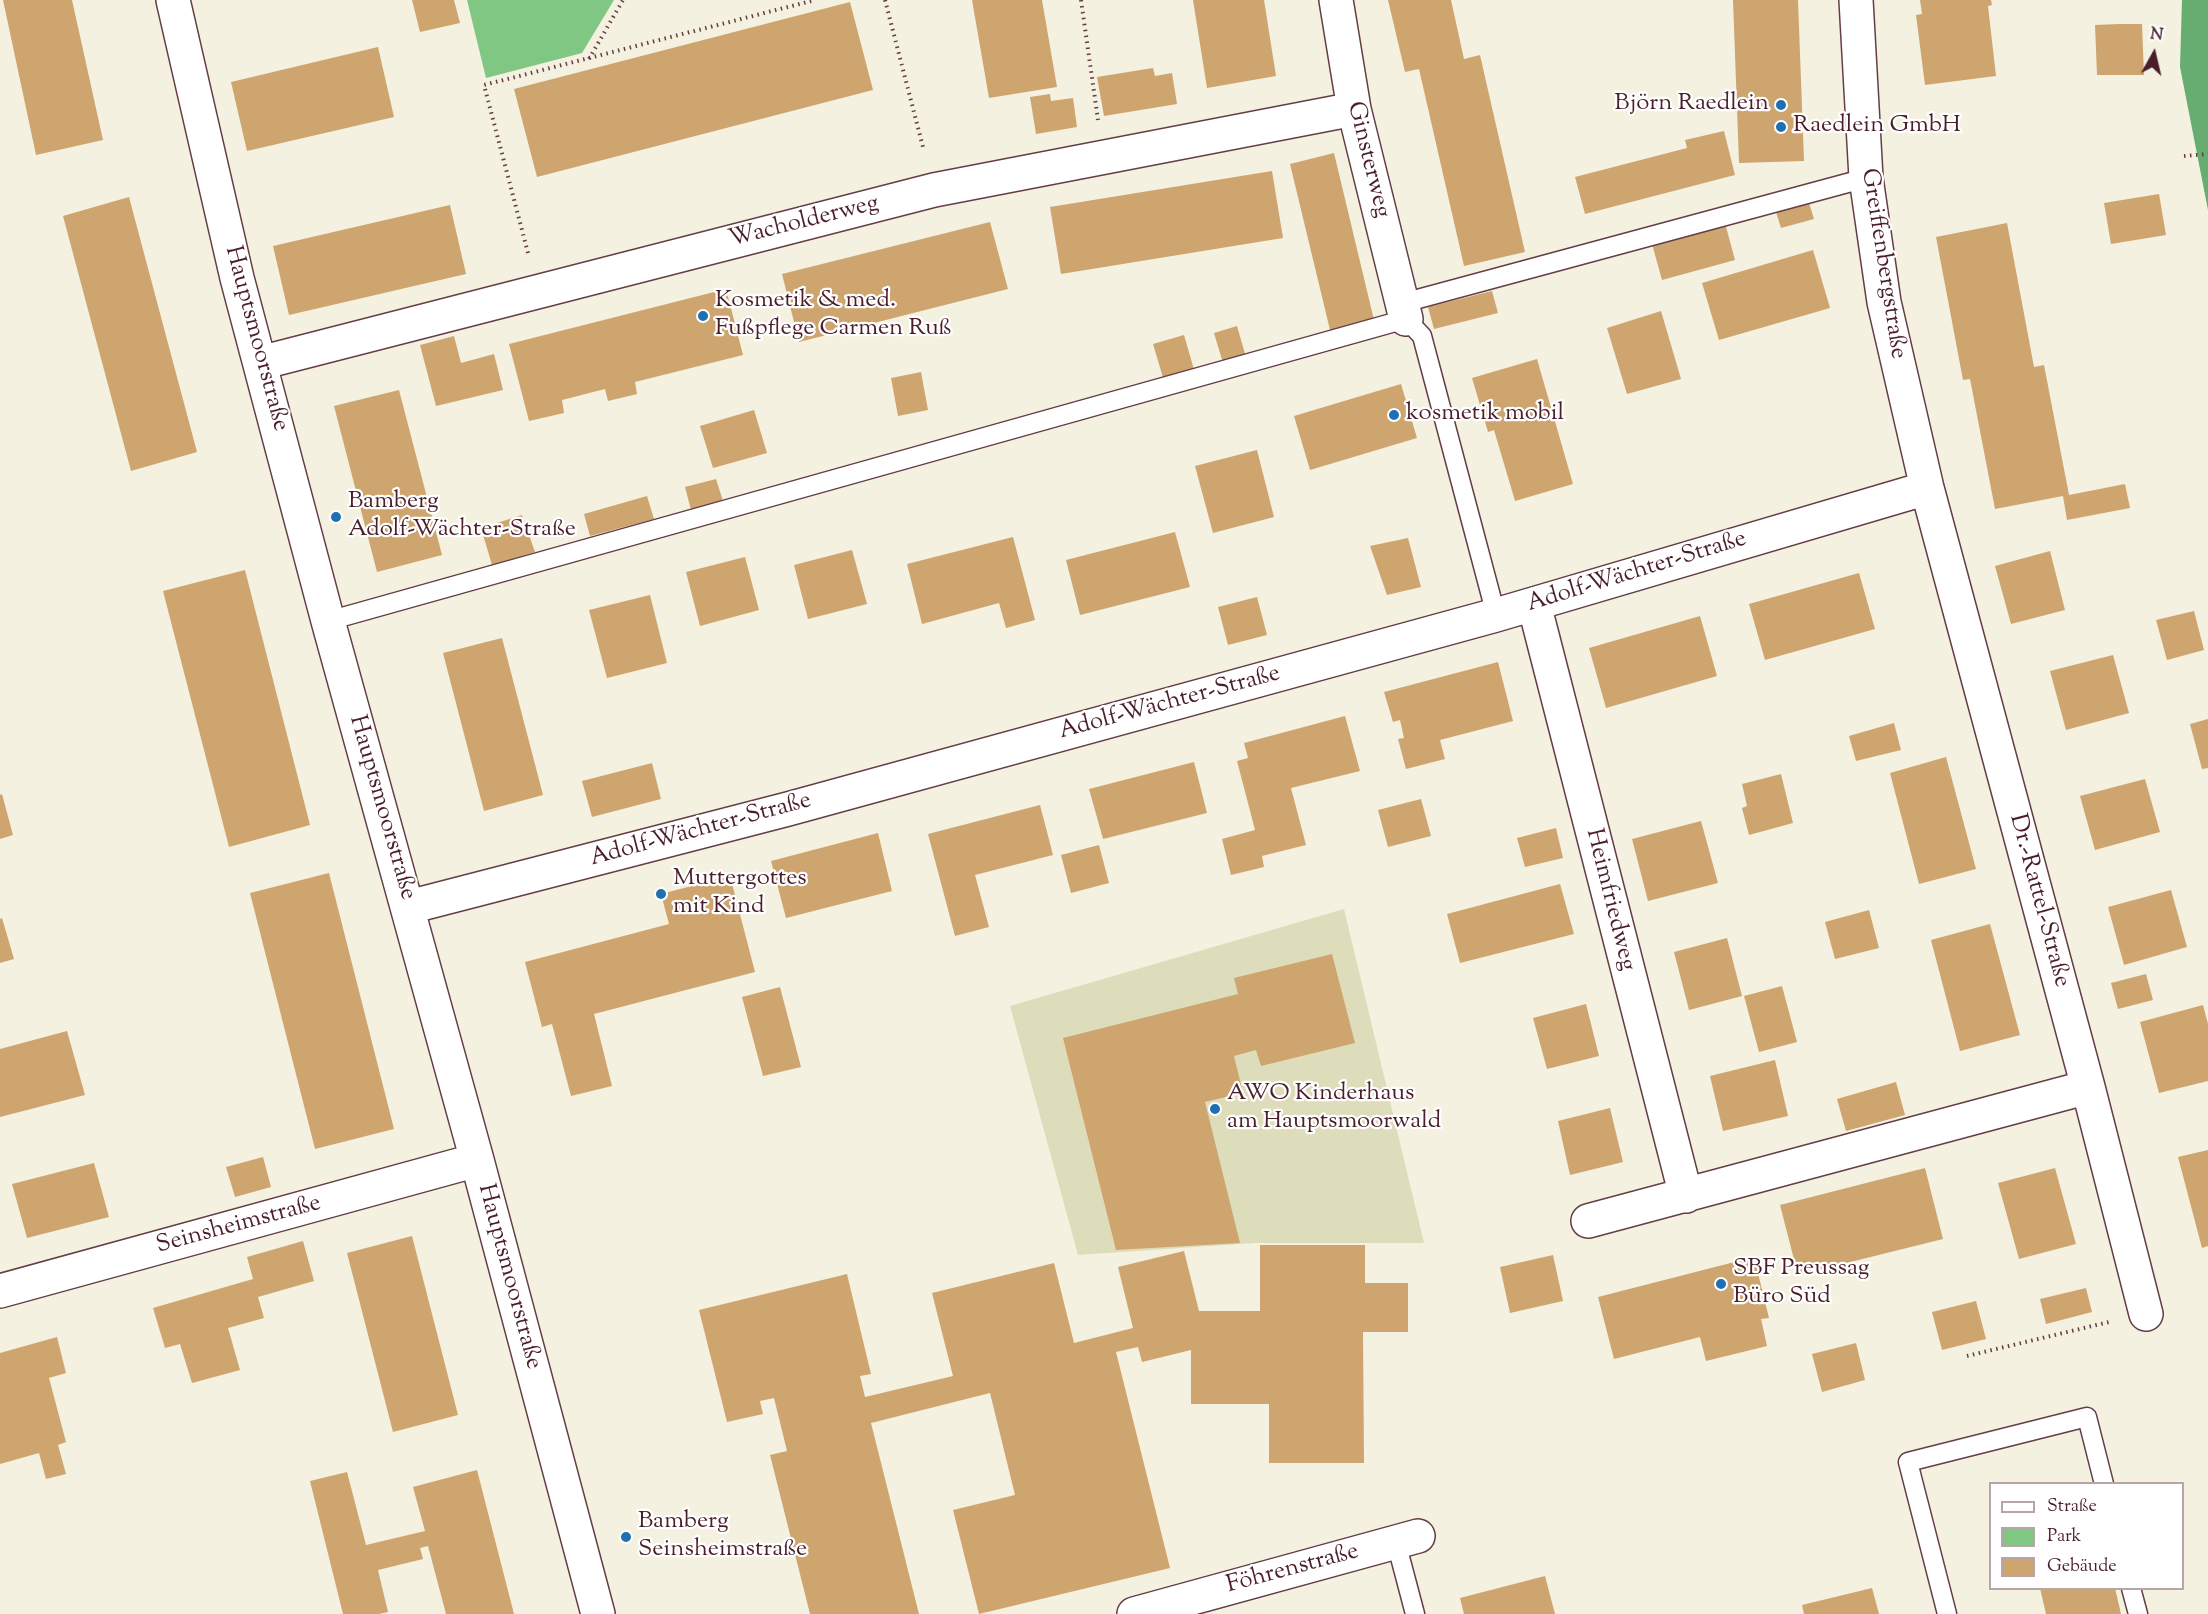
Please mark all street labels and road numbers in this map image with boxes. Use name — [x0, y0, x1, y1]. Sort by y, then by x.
street label: Ginsterweg — [1339, 99, 1395, 221]
street label: Greiffenbergstraße — [1853, 167, 1911, 361]
street label: Wacholderweg — [726, 190, 882, 256]
street label: Hauptsmoorstraße — [216, 243, 294, 435]
street label: Adolf-Wächter-Straße — [1524, 526, 1750, 620]
street label: Adolf-Wächter-Straße — [1056, 661, 1284, 747]
street label: Hauptsmoorstraße — [341, 712, 421, 904]
street label: Adolf-Wächter-Straße — [587, 788, 815, 874]
street label: Dr.-Rattel-Straße — [2001, 811, 2075, 991]
street label: Heimfriedweg — [1577, 826, 1641, 974]
street label: Hauptsmoorstraße — [469, 1181, 547, 1373]
street label: Seinsheimstraße — [154, 1190, 324, 1262]
street label: Föhrenstraße — [1224, 1539, 1362, 1601]

